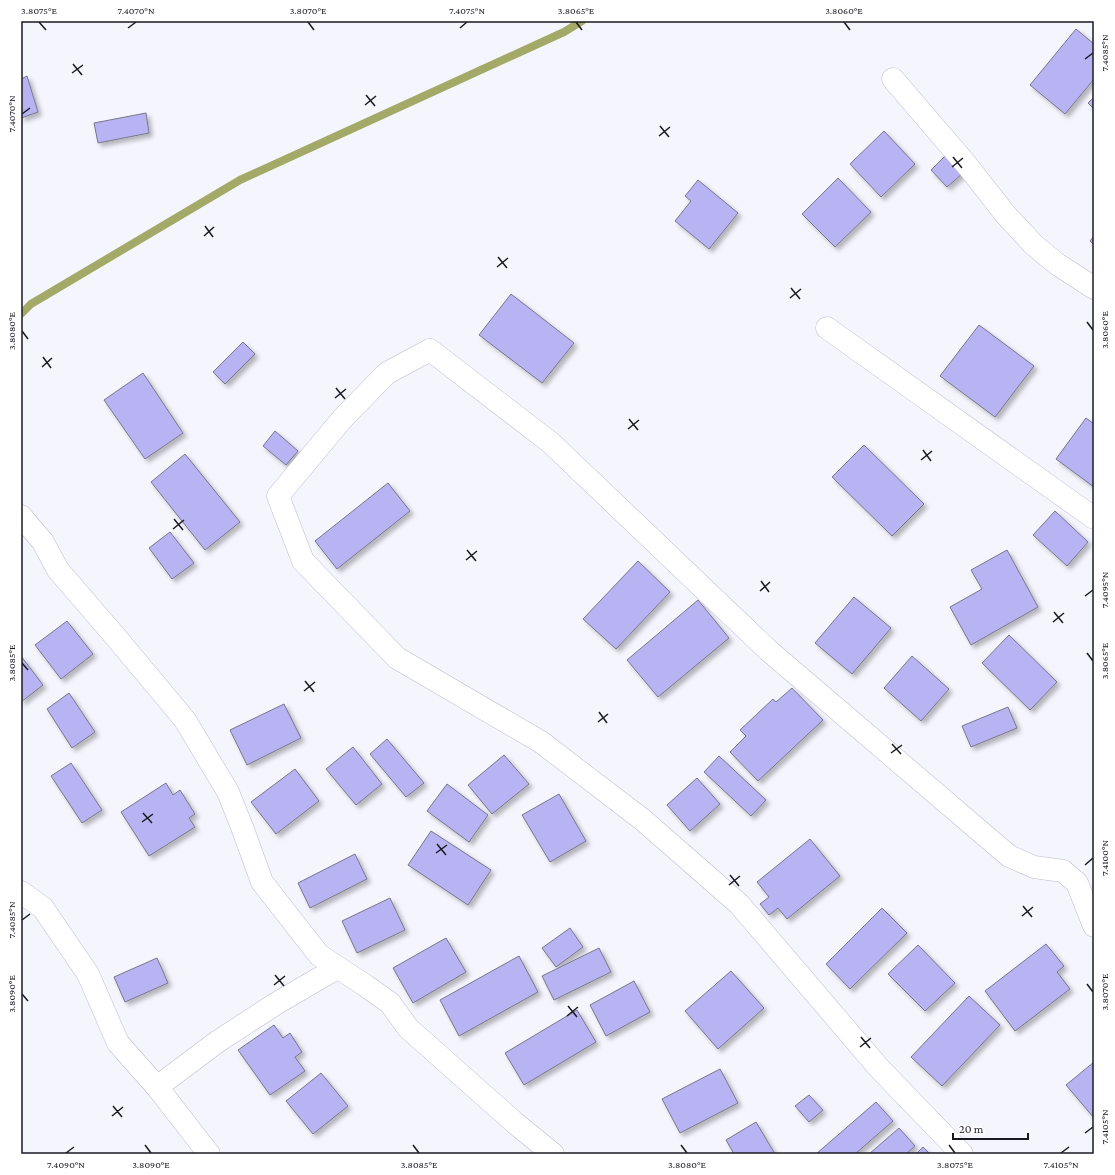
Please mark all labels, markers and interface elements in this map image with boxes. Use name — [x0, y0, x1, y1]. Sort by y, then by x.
text: 3.8075°E — [21, 5, 57, 16]
text: 7.4070°N — [118, 5, 155, 16]
text: 3.8070°E — [290, 5, 327, 16]
text: 7.4075°N — [449, 5, 485, 16]
text: 3.8065°E — [558, 5, 595, 16]
text: 3.8060°E — [825, 5, 863, 16]
text: 7.4085°N — [1099, 34, 1110, 71]
text: 7.4070°N — [6, 95, 17, 132]
text: 3.8080°E — [6, 311, 17, 350]
text: 3.8060°E — [1099, 311, 1110, 349]
text: 7.4095°N — [1099, 571, 1110, 608]
text: 3.8065°E — [1099, 642, 1110, 679]
text: 3.8085°E — [6, 644, 17, 681]
text: 7.4100°N — [1099, 840, 1110, 876]
text: 7.4085°N — [6, 901, 17, 938]
text: 3.8070°E — [1099, 973, 1110, 1010]
text: 3.8090°E — [6, 975, 17, 1013]
text: 7.4105°N — [1099, 1109, 1110, 1145]
scale bar — [953, 1115, 1028, 1141]
text: 20 m — [959, 1122, 984, 1136]
text: 7.4090°N — [47, 1159, 85, 1170]
text: 3.8090°E — [132, 1159, 170, 1170]
text: 3.8085°E — [401, 1159, 438, 1170]
text: 3.8080°E — [668, 1159, 707, 1170]
text: 3.8075°E — [937, 1159, 973, 1170]
text: 7.4105°N — [1043, 1159, 1079, 1170]

